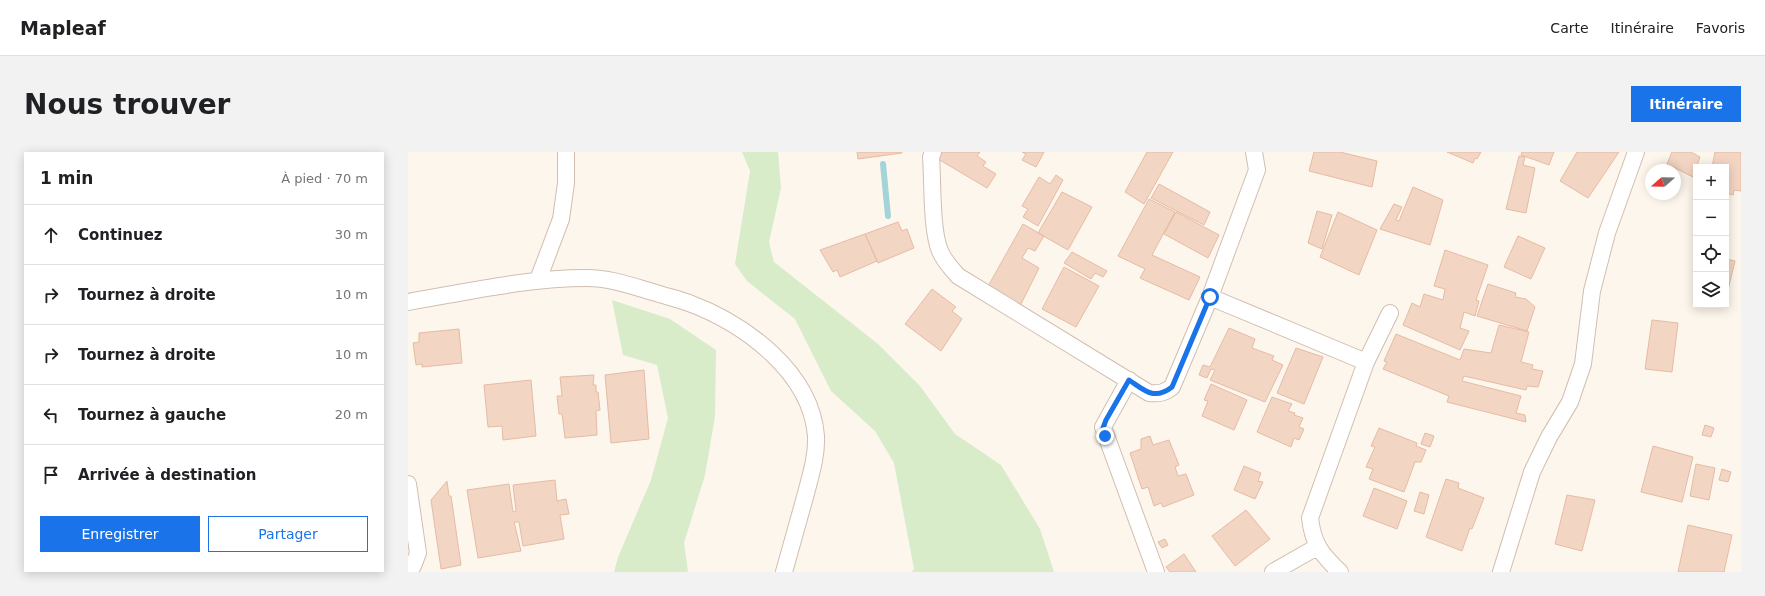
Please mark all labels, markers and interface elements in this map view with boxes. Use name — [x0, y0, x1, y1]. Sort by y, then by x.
text: Mapleaf — [20, 17, 106, 39]
text: Carte — [1550, 20, 1589, 36]
text: Itinéraire — [1611, 20, 1674, 36]
text: Favoris — [1696, 20, 1745, 36]
button: Itinéraire — [1631, 86, 1741, 122]
text: Nous trouver — [24, 88, 230, 121]
north arrow — [1645, 164, 1681, 200]
map controls — [1693, 164, 1729, 308]
button: + — [1693, 164, 1729, 200]
text: 1 min — [40, 168, 93, 188]
text: À pied · 70 m — [281, 171, 368, 186]
button: − — [1693, 200, 1729, 236]
icon: ahead — [40, 224, 62, 246]
text: Continuez — [78, 226, 163, 244]
text: 30 m — [335, 227, 368, 242]
button: locate — [1693, 236, 1729, 272]
button: layers — [1693, 272, 1729, 308]
icon: right — [40, 284, 62, 306]
text: Tournez à droite — [78, 286, 216, 304]
text: 10 m — [335, 287, 368, 302]
route start — [1201, 288, 1219, 306]
icon: right — [40, 344, 62, 366]
text: Tournez à droite — [78, 346, 216, 364]
text: 10 m — [335, 347, 368, 362]
icon: left — [40, 404, 62, 426]
text: Tournez à gauche — [78, 406, 226, 424]
text: 20 m — [335, 407, 368, 422]
route end — [1096, 427, 1114, 445]
icon: arrive — [40, 464, 62, 486]
text: Arrivée à destination — [78, 466, 256, 484]
button: Enregistrer — [40, 516, 200, 552]
button: Partager — [208, 516, 368, 552]

